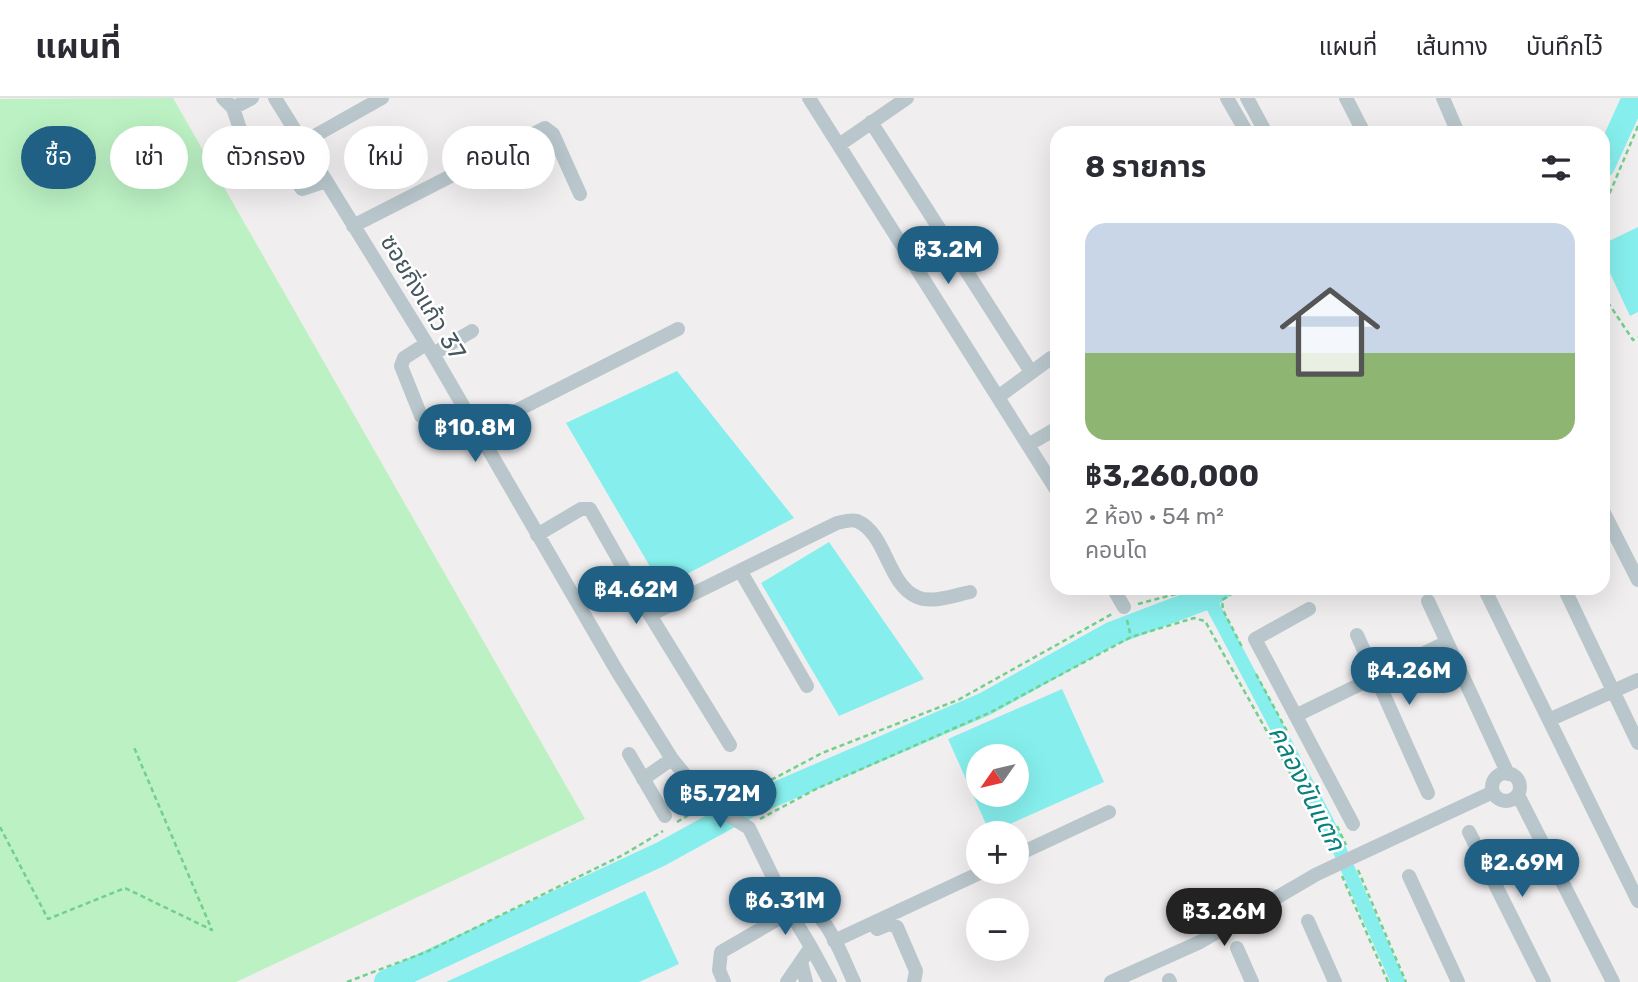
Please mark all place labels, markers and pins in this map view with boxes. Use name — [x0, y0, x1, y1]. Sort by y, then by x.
pin: ฿3.2M — [899, 226, 997, 286]
pin: ฿10.8M — [418, 404, 532, 464]
pin: ฿4.62M — [579, 566, 693, 626]
pin: ฿4.26M — [1352, 648, 1466, 707]
pin: ฿5.72M — [663, 770, 777, 830]
pin: ฿2.69M — [1465, 840, 1579, 899]
pin: ฿6.31M — [728, 878, 842, 937]
pin: ฿3.26M — [1167, 888, 1281, 948]

